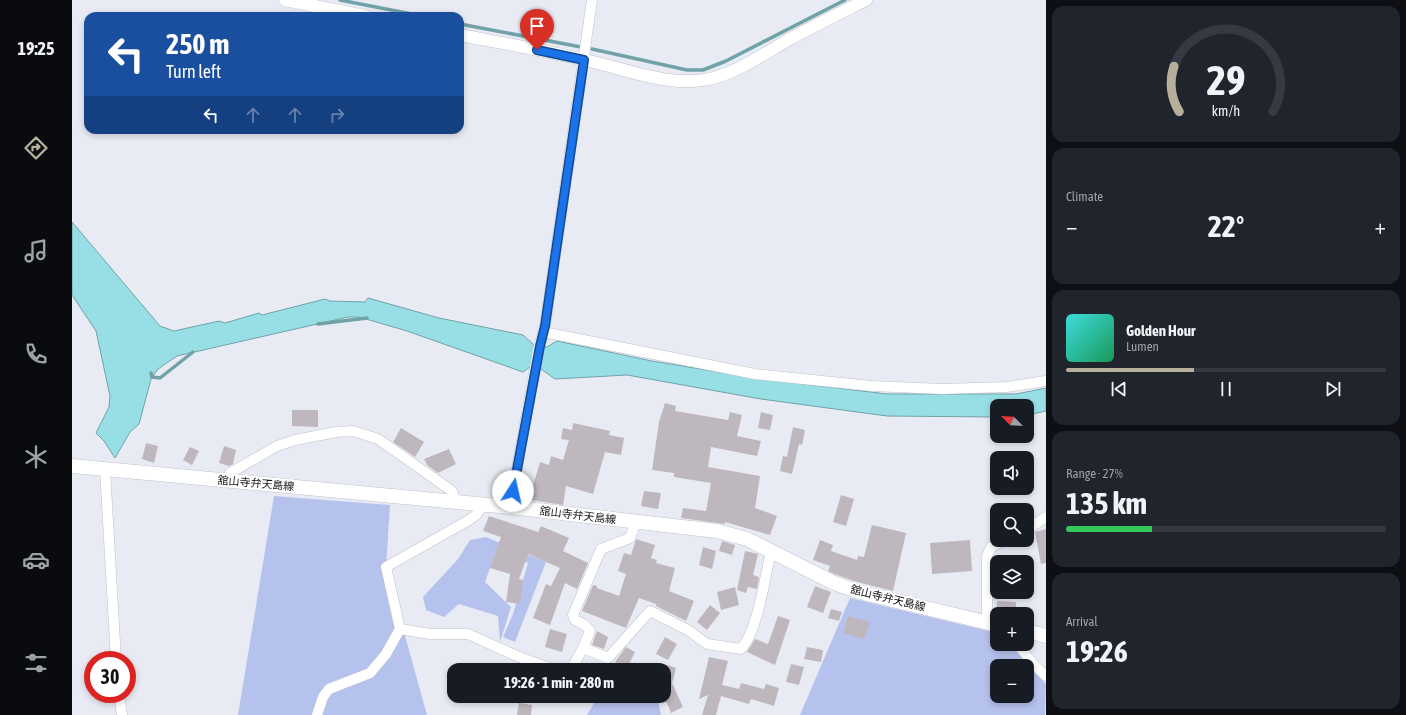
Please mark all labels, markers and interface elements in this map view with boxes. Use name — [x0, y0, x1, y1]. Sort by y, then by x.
pin — [520, 9, 554, 50]
icon: arrive — [526, 15, 548, 37]
icon: left — [100, 28, 152, 80]
text: 250 m — [166, 28, 229, 60]
text: 19:25 — [17, 38, 55, 59]
text: 29 — [1206, 56, 1246, 104]
text: Turn left — [166, 61, 221, 82]
text: km/h — [1212, 102, 1240, 118]
icon: left — [200, 104, 222, 126]
icon: ahead — [242, 104, 264, 126]
icon: ahead — [284, 104, 306, 126]
icon: right — [326, 104, 348, 126]
icon: directions — [22, 134, 50, 162]
text: Climate — [1066, 189, 1103, 204]
text: 22° — [1208, 209, 1244, 243]
text: − — [1066, 213, 1077, 239]
text: + — [1375, 213, 1386, 239]
icon: music — [22, 237, 50, 265]
text: Golden Hour — [1126, 322, 1196, 339]
text: Lumen — [1126, 339, 1159, 354]
icon: phone — [22, 340, 50, 368]
icon: previous — [1108, 378, 1130, 400]
icon: pause — [1215, 378, 1237, 400]
icon: next — [1322, 378, 1344, 400]
north arrow — [990, 399, 1034, 443]
map controls — [990, 399, 1034, 703]
icon: climate — [22, 443, 50, 471]
button: sound — [990, 451, 1034, 495]
text: Range · 27% — [1066, 466, 1123, 481]
position arrow — [492, 470, 534, 512]
street label: 舘山寺弁天島線 — [217, 474, 295, 492]
text: 135 km — [1066, 486, 1147, 520]
button: search — [990, 503, 1034, 547]
street label: 舘山寺弁天島線 — [539, 504, 617, 526]
icon: car — [22, 546, 50, 574]
button: layers — [990, 555, 1034, 599]
street label: 舘山寺弁天島線 — [849, 583, 927, 613]
button: + — [990, 607, 1034, 651]
text: Arrival — [1066, 614, 1098, 629]
text: 19:26 — [1066, 634, 1128, 668]
icon: filters — [22, 649, 50, 677]
speed limit sign: 30 — [84, 651, 136, 703]
button: − — [990, 659, 1034, 703]
text: 19:26 · 1 min · 280 m — [504, 674, 614, 691]

